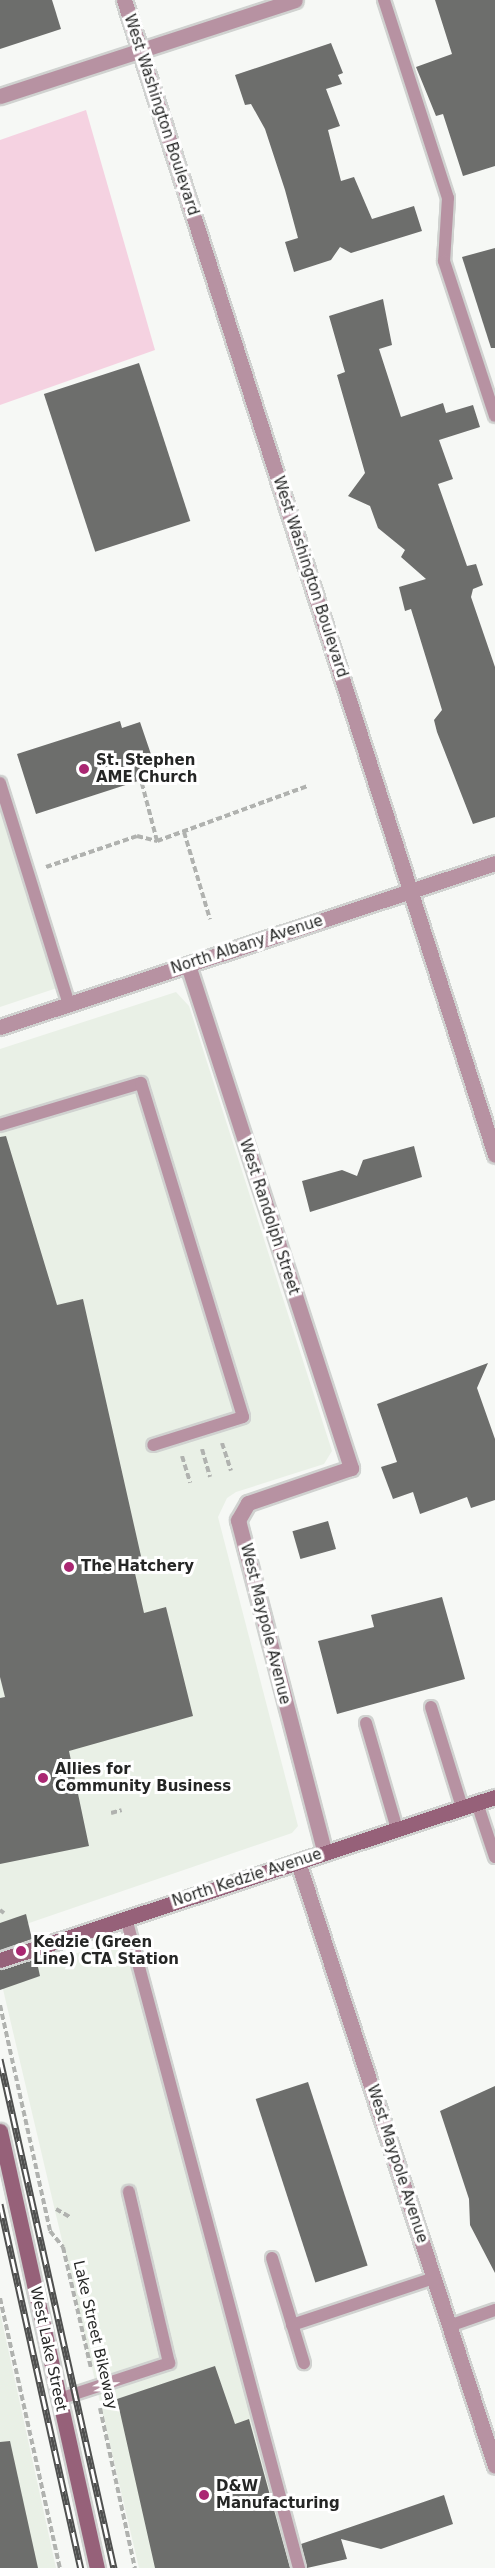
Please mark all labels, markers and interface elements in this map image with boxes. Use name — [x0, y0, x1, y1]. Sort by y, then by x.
street label: West Washington Boulevard — [120, 12, 202, 218]
street label: West Washington Boulevard — [269, 474, 351, 680]
place label: St. Stephen AME Church — [96, 751, 197, 786]
marker: St. Stephen AME Church — [77, 762, 91, 776]
street label: North Albany Avenue — [169, 912, 325, 978]
street label: West Randolph Street — [235, 1137, 303, 1297]
street label: West Maypole Avenue — [236, 1542, 294, 1706]
place label: The Hatchery — [81, 1558, 194, 1576]
marker: The Hatchery — [62, 1560, 76, 1574]
place label: Allies for Community Business — [55, 1760, 231, 1795]
marker: Allies for Community Business — [36, 1771, 50, 1785]
street label: North Kedzie Avenue — [170, 1845, 324, 1911]
place label: Kedzie (Green Line) CTA Station — [33, 1933, 179, 1968]
marker: Kedzie (Green Line) CTA Station — [14, 1944, 28, 1958]
street label: West Maypole Avenue — [363, 2083, 431, 2245]
street label: Lake Street Bikeway — [69, 2259, 121, 2411]
street label: West Lake Street — [26, 2285, 70, 2413]
place label: D&W Manufacturing — [216, 2477, 340, 2512]
marker: D&W Manufacturing — [197, 2488, 211, 2502]

